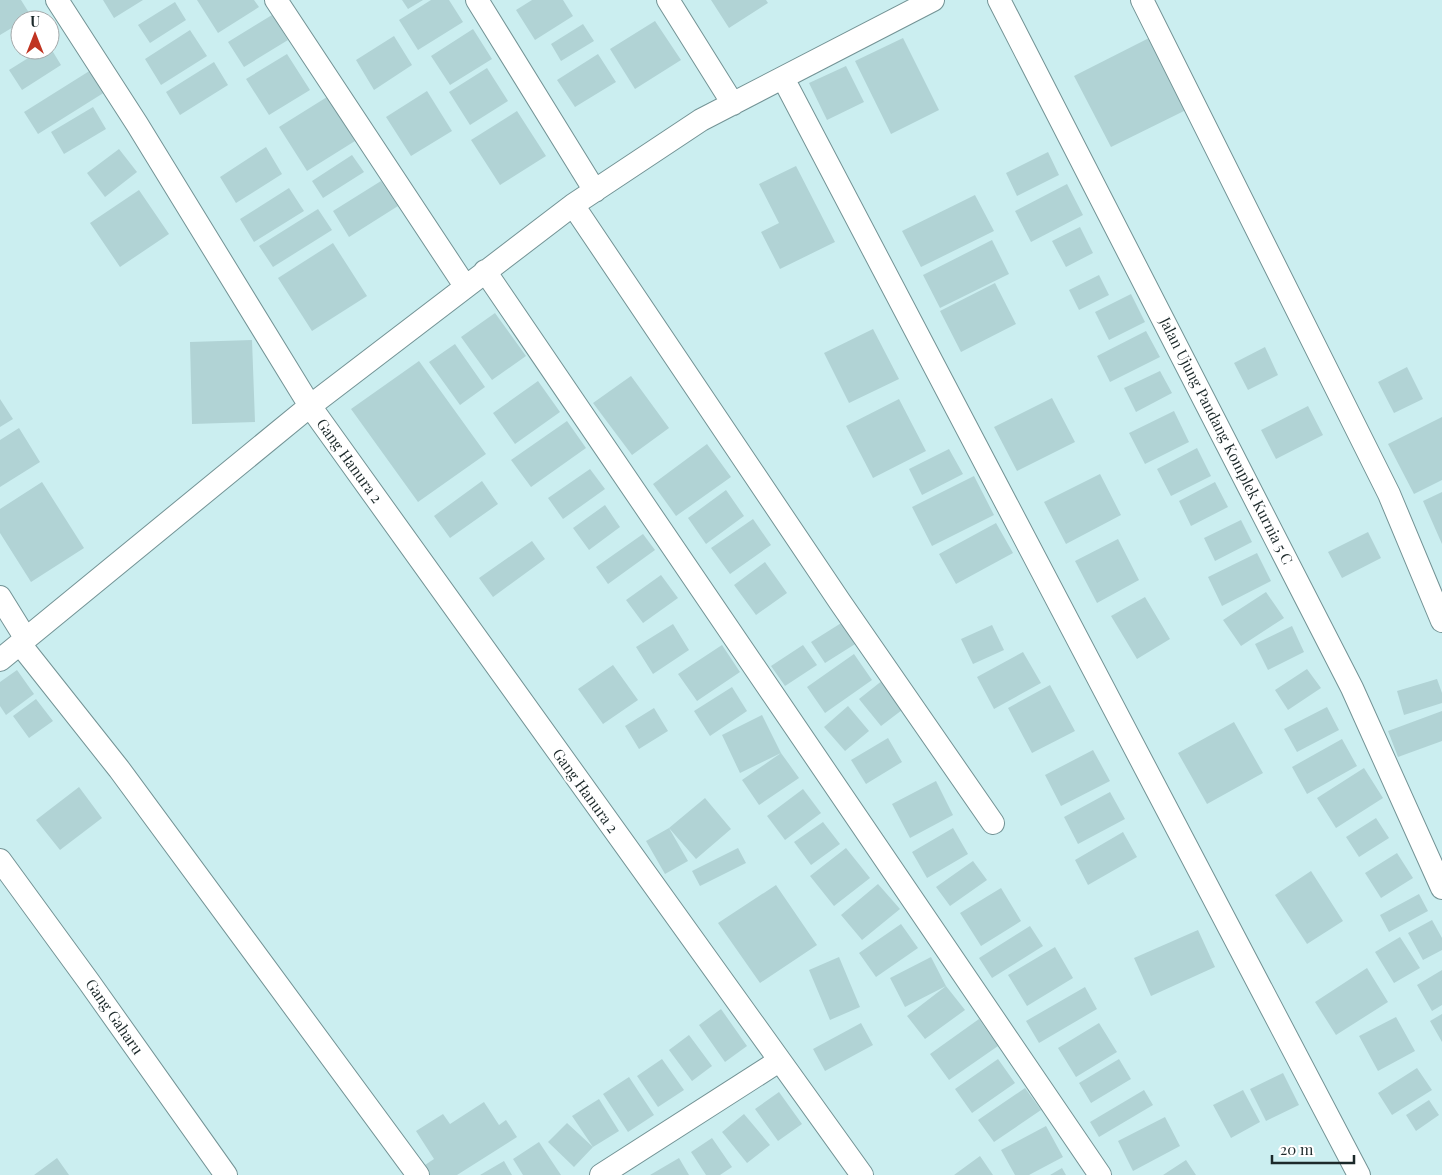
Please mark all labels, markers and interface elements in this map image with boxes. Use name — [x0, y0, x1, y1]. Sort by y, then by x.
north arrow — [10, 10, 60, 60]
text: U — [30, 12, 40, 31]
street label: Jalan Ujung Pandang Komplek Kurnia 5 C — [1155, 313, 1298, 568]
street label: Gang Hanura 2 — [312, 414, 387, 507]
street label: Gang Hanura 2 — [548, 744, 623, 837]
street label: Gang Gaharu — [81, 975, 148, 1058]
scale bar — [1272, 1132, 1354, 1164]
text: 20 m — [1280, 1139, 1314, 1159]

